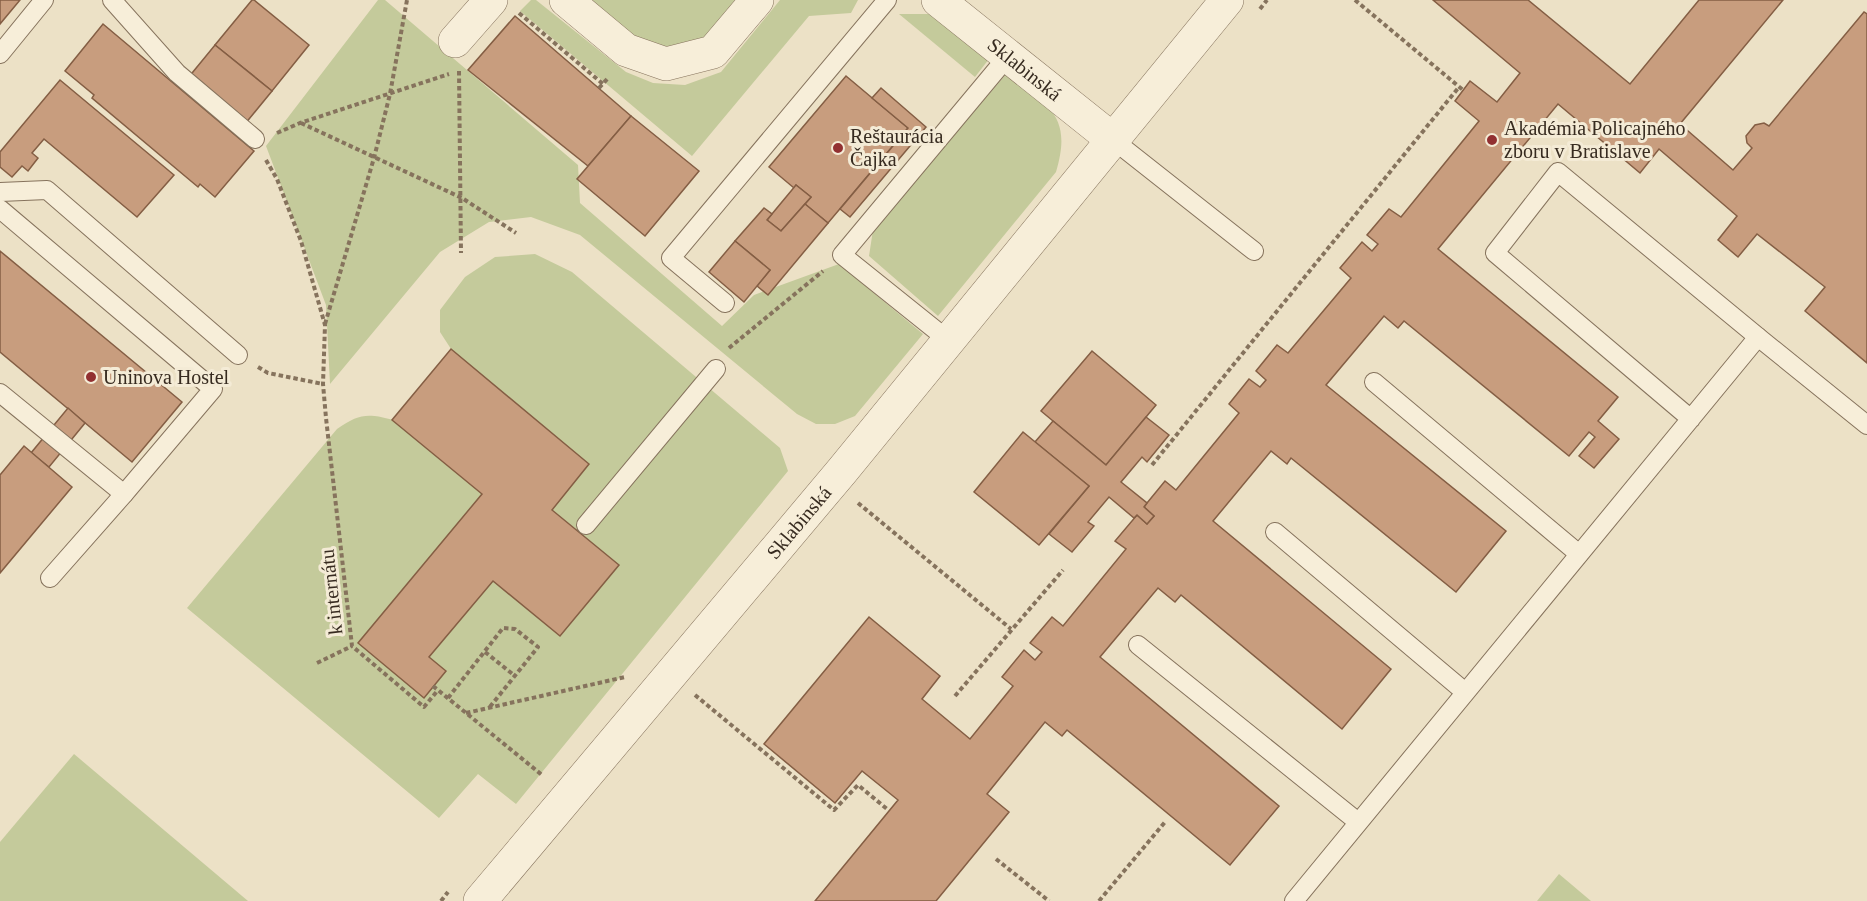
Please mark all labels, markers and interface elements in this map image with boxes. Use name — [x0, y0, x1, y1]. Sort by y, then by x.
street label: Sklabinská — [984, 33, 1066, 105]
place label: Akadémia Policajného zboru v Bratislave — [1504, 117, 1686, 162]
place label: Reštaurácia Čajka — [850, 125, 943, 171]
marker: Akadémia Policajného zboru v Bratislave — [1485, 133, 1499, 147]
marker: Reštaurácia Čajka — [831, 141, 845, 155]
place label: Uninova Hostel — [103, 366, 230, 388]
marker: Uninova Hostel — [84, 370, 98, 384]
street label: Sklabinská — [762, 482, 836, 563]
street label: k internátu — [316, 548, 346, 636]

